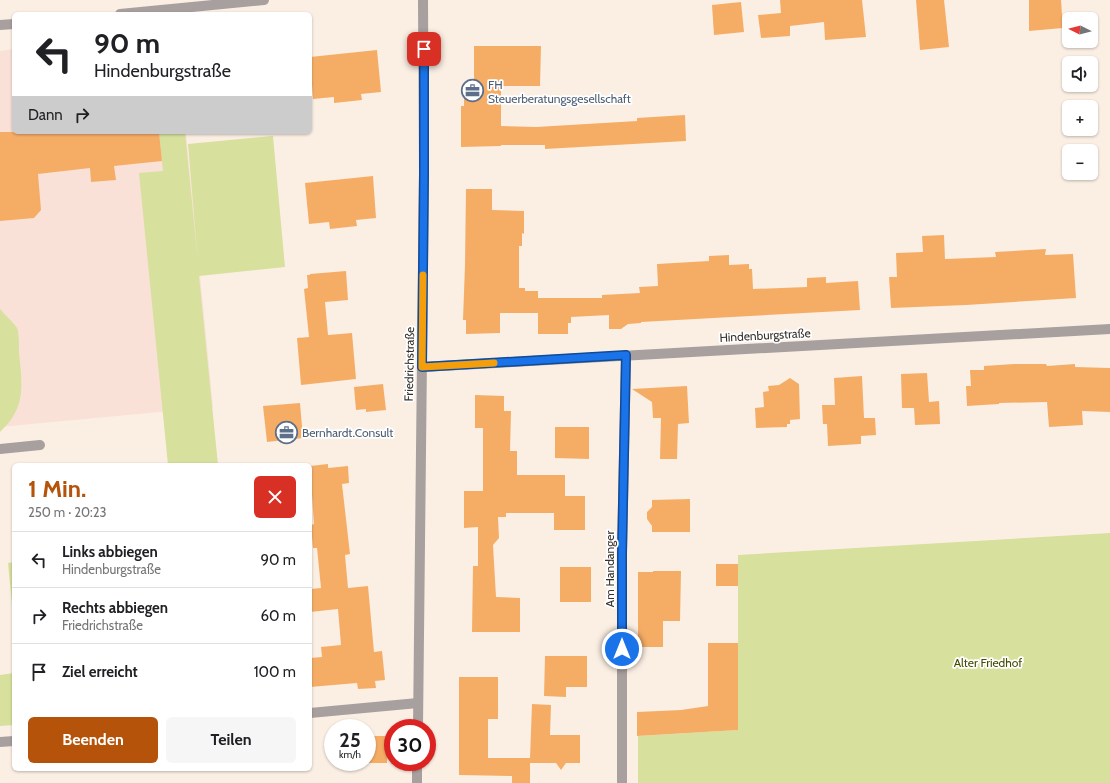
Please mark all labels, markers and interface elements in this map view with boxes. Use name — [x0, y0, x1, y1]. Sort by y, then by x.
north arrow — [1062, 12, 1098, 48]
map controls — [1062, 12, 1098, 180]
text: 90 m — [94, 26, 160, 60]
icon: left — [28, 28, 80, 80]
pin — [407, 32, 441, 66]
icon: arrive — [413, 38, 435, 60]
button: sound — [1062, 56, 1098, 92]
text: Hindenburgstraße — [94, 60, 231, 82]
place label: FH Steuerberatungsgesellschaft — [488, 77, 631, 106]
office icon: FH Steuerberatungsgesellschaft — [460, 78, 486, 104]
button: + — [1062, 100, 1098, 136]
icon: right — [71, 104, 93, 126]
text: Dann — [28, 106, 63, 124]
button: − — [1062, 144, 1098, 180]
street label: Hindenburgstraße — [719, 325, 811, 345]
street label: Friedrichstraße — [401, 327, 417, 401]
office icon: Bernhardt.Consult — [274, 419, 300, 445]
place label: Bernhardt.Consult — [302, 425, 393, 440]
text: 1 Min. — [28, 474, 86, 503]
button: close — [254, 476, 296, 518]
text: 250 m · 20:23 — [28, 504, 107, 520]
street label: Am Handanger — [602, 531, 617, 607]
text: Links abbiegen — [62, 543, 158, 561]
icon: left — [28, 549, 50, 571]
text: 90 m — [260, 551, 296, 569]
text: Hindenburgstraße — [62, 561, 161, 577]
text: Rechts abbiegen — [62, 599, 168, 617]
icon: right — [28, 605, 50, 627]
text: 60 m — [260, 607, 296, 625]
text: Friedrichstraße — [62, 617, 143, 633]
position arrow — [601, 628, 643, 670]
park label: Alter Friedhof — [954, 655, 1022, 670]
icon: arrive — [28, 661, 50, 683]
text: Ziel erreicht — [62, 663, 138, 681]
text: 100 m — [254, 663, 296, 681]
button: Beenden — [28, 717, 158, 763]
button: Teilen — [166, 717, 296, 763]
speed limit sign: 30 — [384, 719, 436, 771]
text: 25 — [339, 728, 361, 752]
text: km/h — [339, 748, 361, 761]

